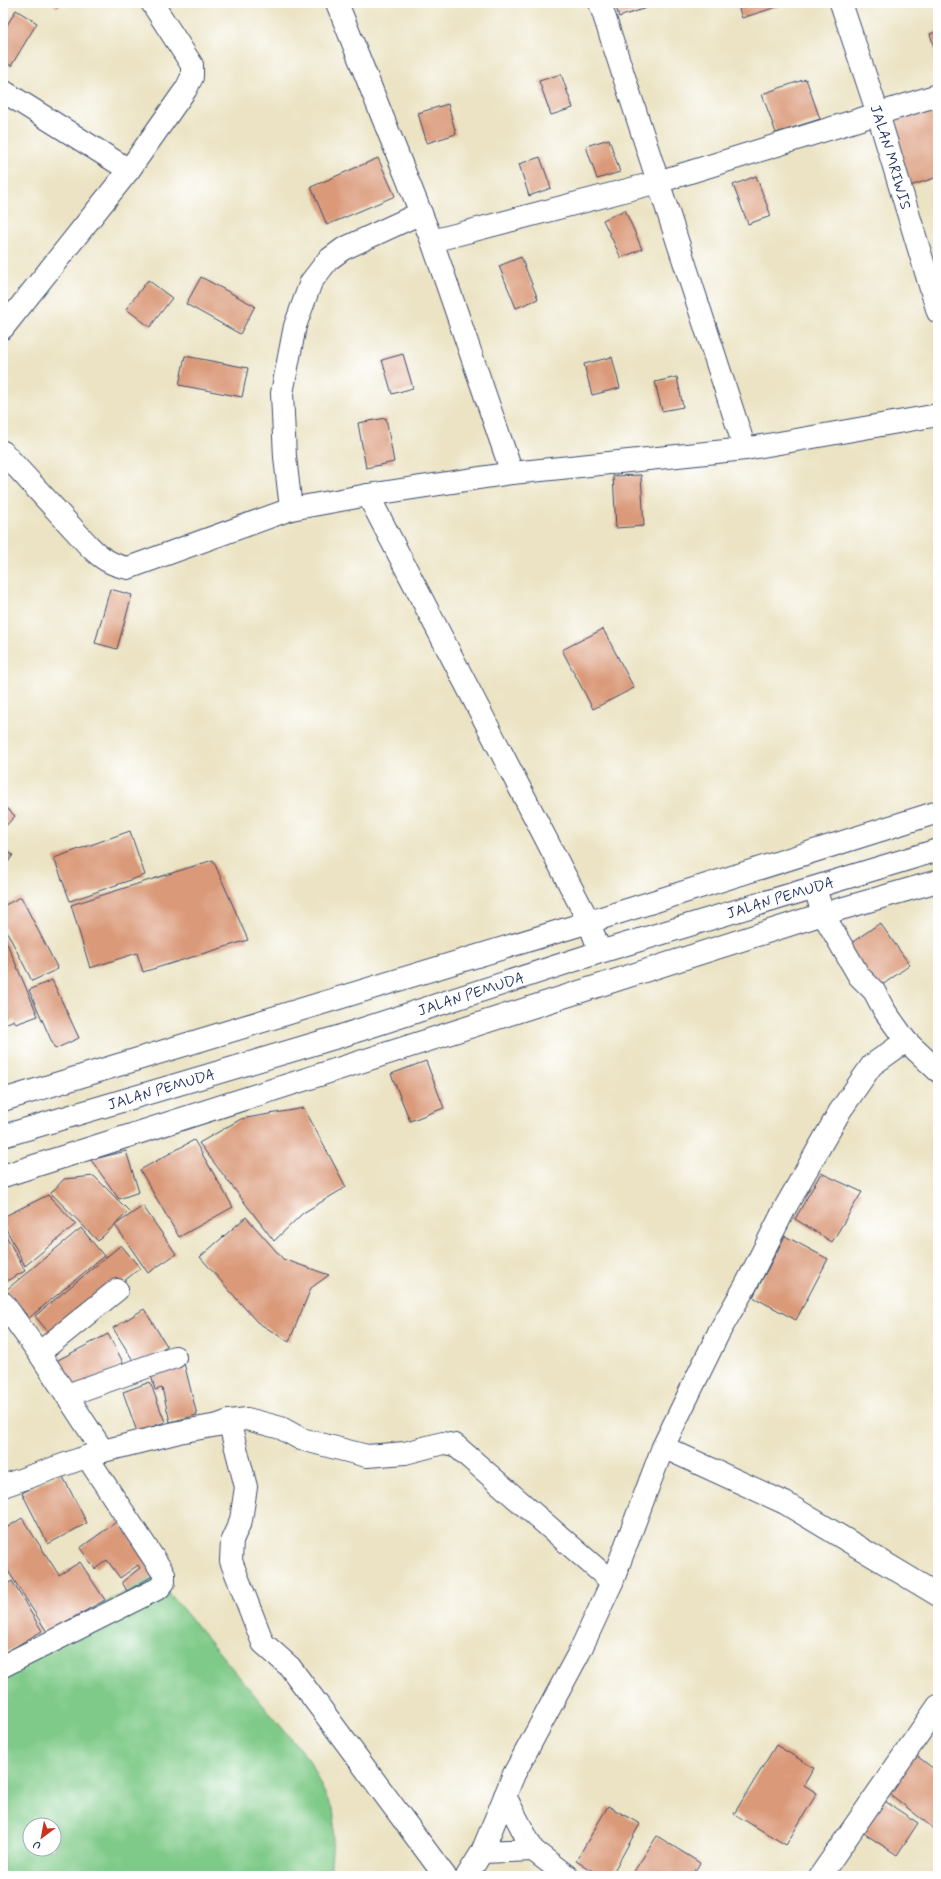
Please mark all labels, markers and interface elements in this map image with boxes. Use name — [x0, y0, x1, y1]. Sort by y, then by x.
street label: JALAN MRIWIS — [865, 102, 915, 212]
street label: JALAN PEMUDA — [725, 873, 836, 924]
street label: JALAN PEMUDA — [415, 968, 527, 1021]
street label: JALAN PEMUDA — [105, 1065, 218, 1115]
north arrow — [22, 1817, 62, 1857]
text: U — [30, 1837, 44, 1852]

